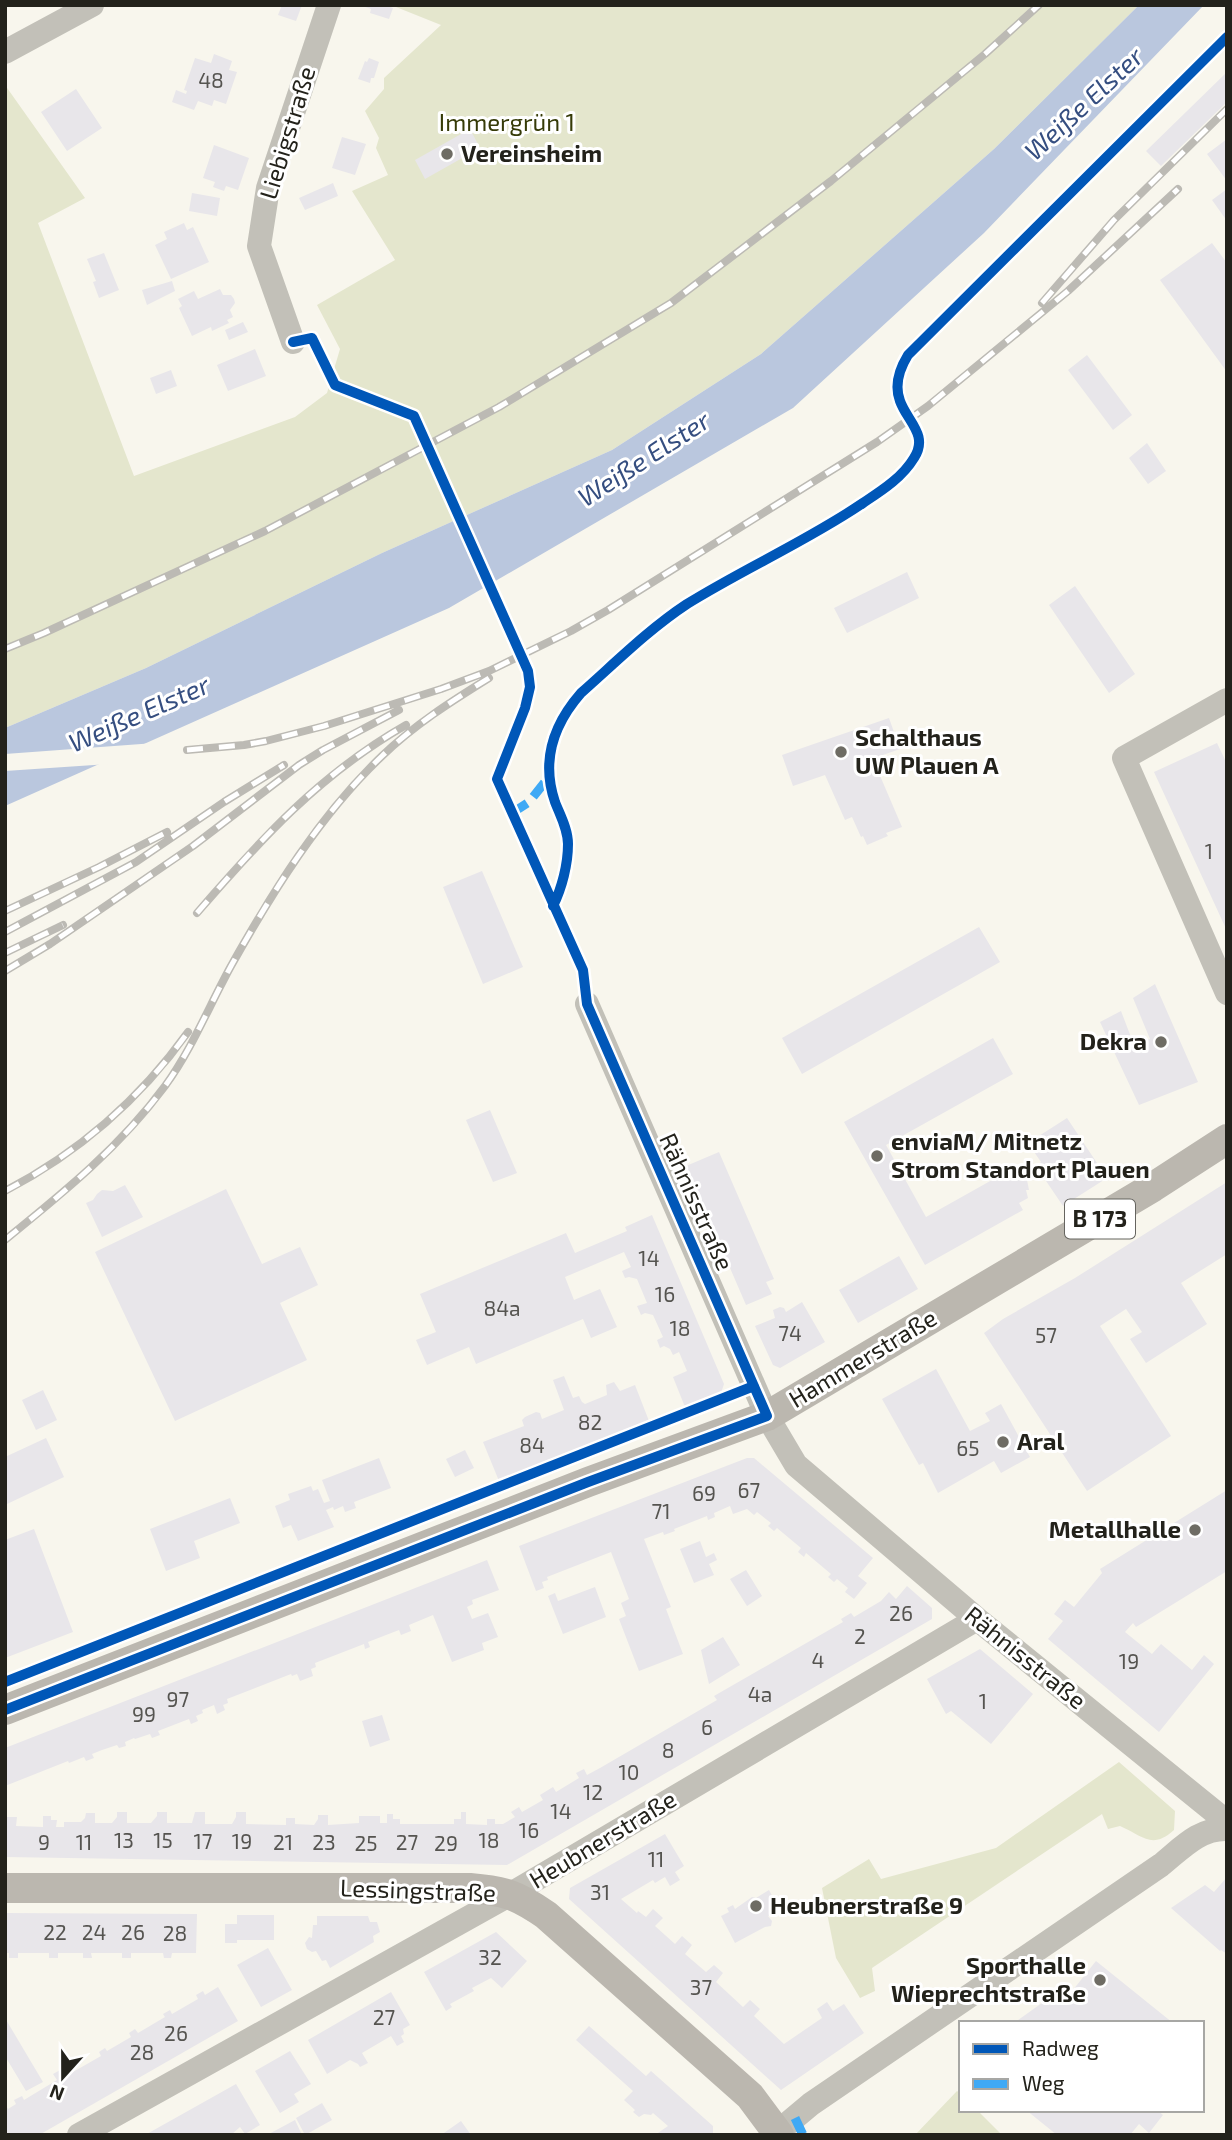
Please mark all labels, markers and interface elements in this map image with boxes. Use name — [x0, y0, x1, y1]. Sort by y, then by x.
water label: Weiße Elster — [1017, 40, 1149, 166]
street label: Liebigstraße — [253, 63, 321, 203]
house number: 48 — [198, 67, 224, 92]
park label: Immergrün 1 — [439, 107, 575, 136]
place label: Vereinsheim — [461, 138, 602, 167]
marker: Vereinsheim — [439, 146, 455, 162]
water label: Weiße Elster — [571, 403, 716, 512]
water label: Weiße Elster — [63, 667, 214, 758]
place label: Schalthaus UW Plauen A — [855, 722, 999, 779]
marker: Schalthaus UW Plauen A — [833, 744, 849, 760]
house number: 1 — [1205, 838, 1213, 863]
place label: Dekra — [1080, 1026, 1147, 1055]
marker: Dekra — [1153, 1034, 1169, 1050]
place label: enviaM/ Mitnetz Strom Standort Plauen — [891, 1126, 1150, 1183]
street label: Rähnisstraße — [654, 1128, 741, 1275]
marker: enviaM/ Mitnetz Strom Standort Plauen — [869, 1148, 885, 1164]
road number: B 173 — [1065, 1200, 1135, 1238]
house number: 14 — [638, 1245, 660, 1270]
house number: 16 — [655, 1281, 675, 1306]
house number: 84a — [483, 1295, 521, 1320]
street label: Hammerstraße — [783, 1302, 941, 1413]
house number: 18 — [669, 1315, 691, 1340]
house number: 74 — [778, 1320, 802, 1345]
house number: 57 — [1035, 1322, 1057, 1347]
house number: 82 — [578, 1409, 602, 1434]
place label: Aral — [1017, 1426, 1065, 1455]
house number: 84 — [519, 1432, 545, 1457]
marker: Aral — [995, 1434, 1011, 1450]
house number: 65 — [956, 1435, 980, 1460]
house number: 67 — [738, 1477, 761, 1502]
house number: 69 — [692, 1480, 716, 1505]
house number: 71 — [651, 1498, 671, 1523]
place label: Metallhalle — [1049, 1514, 1181, 1543]
marker: Metallhalle — [1187, 1522, 1203, 1538]
street label: Rähnisstraße — [960, 1599, 1092, 1714]
house number: 26 — [889, 1600, 913, 1625]
house number: 2 — [854, 1623, 866, 1648]
house number: 4 — [812, 1647, 824, 1672]
house number: 19 — [1119, 1648, 1139, 1673]
house number: 4a — [748, 1681, 772, 1706]
house number: 97 — [167, 1686, 190, 1711]
house number: 1 — [979, 1688, 987, 1713]
house number: 99 — [132, 1701, 156, 1726]
house number: 6 — [701, 1714, 713, 1739]
house number: 8 — [662, 1737, 674, 1762]
house number: 10 — [618, 1759, 640, 1784]
house number: 12 — [583, 1779, 603, 1804]
street label: Heubnerstraße — [524, 1784, 681, 1894]
house number: 14 — [550, 1798, 572, 1823]
house number: 16 — [519, 1817, 539, 1842]
house number: 13 — [114, 1827, 134, 1852]
house number: 15 — [153, 1827, 173, 1852]
house number: 18 — [478, 1827, 500, 1852]
house number: 17 — [193, 1828, 213, 1853]
house number: 19 — [232, 1828, 252, 1853]
house number: 9 — [38, 1829, 50, 1854]
house number: 11 — [76, 1829, 92, 1854]
house number: 21 — [273, 1829, 293, 1854]
house number: 23 — [312, 1829, 336, 1854]
house number: 27 — [396, 1829, 419, 1854]
house number: 25 — [354, 1830, 378, 1855]
house number: 29 — [434, 1830, 458, 1855]
house number: 11 — [648, 1846, 664, 1871]
street label: Lessingstraße — [340, 1872, 497, 1907]
house number: 31 — [590, 1879, 610, 1904]
place label: Heubnerstraße 9 — [770, 1890, 963, 1919]
marker: Heubnerstraße 9 — [748, 1898, 764, 1914]
house number: 22 — [43, 1919, 67, 1944]
house number: 24 — [82, 1919, 106, 1944]
house number: 26 — [121, 1919, 145, 1944]
house number: 28 — [163, 1920, 187, 1945]
house number: 32 — [478, 1944, 502, 1969]
place label: Sporthalle Wieprechtstraße — [891, 1950, 1086, 2007]
marker: Sporthalle Wieprechtstraße — [1092, 1972, 1108, 1988]
house number: 37 — [690, 1974, 712, 1999]
house number: 27 — [373, 2004, 396, 2029]
house number: 26 — [164, 2020, 188, 2045]
legend — [959, 2021, 1204, 2112]
text: Radweg — [1022, 2035, 1099, 2060]
house number: 28 — [130, 2039, 154, 2064]
north arrow — [28, 2042, 98, 2112]
text: Weg — [1022, 2070, 1065, 2095]
text: N — [46, 2080, 67, 2107]

